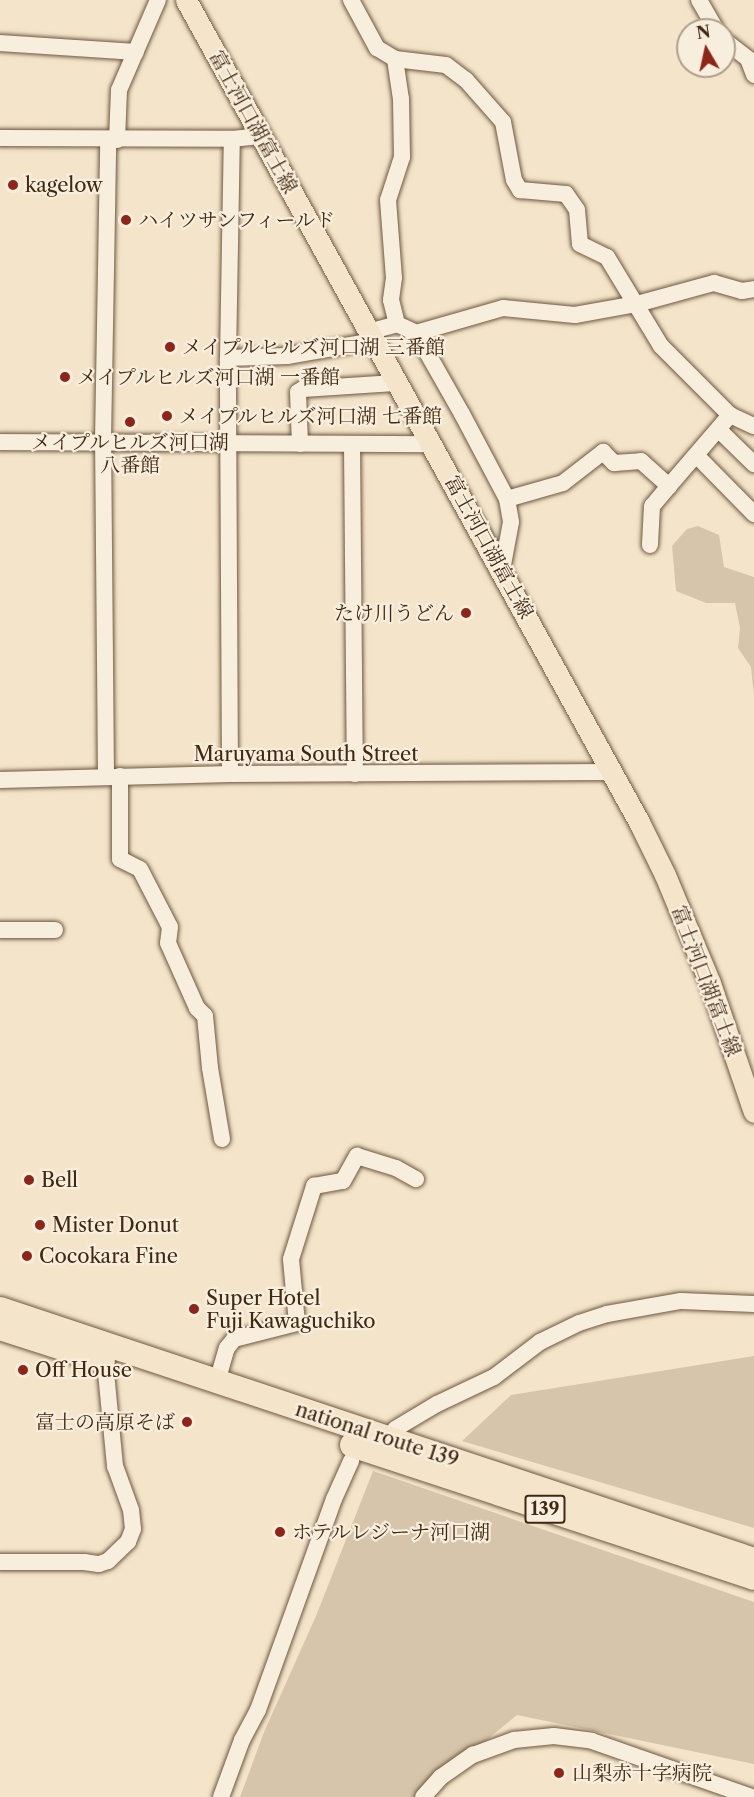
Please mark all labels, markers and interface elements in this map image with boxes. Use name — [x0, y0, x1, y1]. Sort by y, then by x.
north arrow — [676, 18, 736, 78]
text: N — [695, 21, 712, 43]
street label: 富士河口湖富士線 — [204, 46, 302, 198]
place label: kagelow — [25, 173, 103, 197]
marker: kagelow — [6, 178, 20, 192]
place label: ハイツサンフィールド — [138, 208, 338, 232]
marker: ハイツサンフィールド — [119, 213, 133, 227]
place label: メイプルヒルズ河口湖 三番館 — [182, 335, 447, 359]
marker: メイプルヒルズ河口湖 三番館 — [163, 340, 177, 354]
place label: メイプルヒルズ河口湖 一番館 — [77, 365, 342, 389]
marker: メイプルヒルズ河口湖 一番館 — [58, 370, 72, 384]
place label: メイプルヒルズ河口湖 七番館 — [179, 404, 444, 428]
marker: メイプルヒルズ河口湖 七番館 — [160, 409, 174, 423]
marker: メイプルヒルズ河口湖 八番館 — [123, 415, 137, 429]
place label: メイプルヒルズ河口湖 八番館 — [30, 431, 230, 478]
street label: 富士河口湖富士線 — [440, 471, 538, 623]
place label: たけ川うどん — [334, 601, 454, 625]
marker: たけ川うどん — [459, 606, 473, 620]
street label: Maruyama South Street — [194, 742, 418, 766]
street label: 富士河口湖富士線 — [666, 902, 746, 1060]
place label: Bell — [41, 1168, 78, 1192]
marker: Bell — [22, 1173, 36, 1187]
place label: Mister Donut — [52, 1213, 179, 1237]
marker: Mister Donut — [33, 1218, 47, 1232]
place label: Cocokara Fine — [39, 1244, 178, 1268]
marker: Cocokara Fine — [20, 1249, 34, 1263]
place label: Super Hotel Fuji Kawaguchiko — [206, 1286, 376, 1333]
marker: Super Hotel Fuji Kawaguchiko — [187, 1302, 201, 1316]
place label: Off House — [35, 1358, 132, 1382]
marker: Off House — [16, 1363, 30, 1377]
street label: national route 139 — [292, 1397, 462, 1473]
place label: 富士の高原そば — [35, 1410, 175, 1434]
marker: 富士の高原そば — [180, 1415, 194, 1429]
road number: 139 — [524, 1494, 566, 1524]
place label: ホテルレジーナ河口湖 — [292, 1520, 492, 1544]
marker: ホテルレジーナ河口湖 — [273, 1525, 287, 1539]
place label: 山梨赤十字病院 — [572, 1761, 712, 1785]
marker: 山梨赤十字病院 — [550, 1764, 568, 1782]

